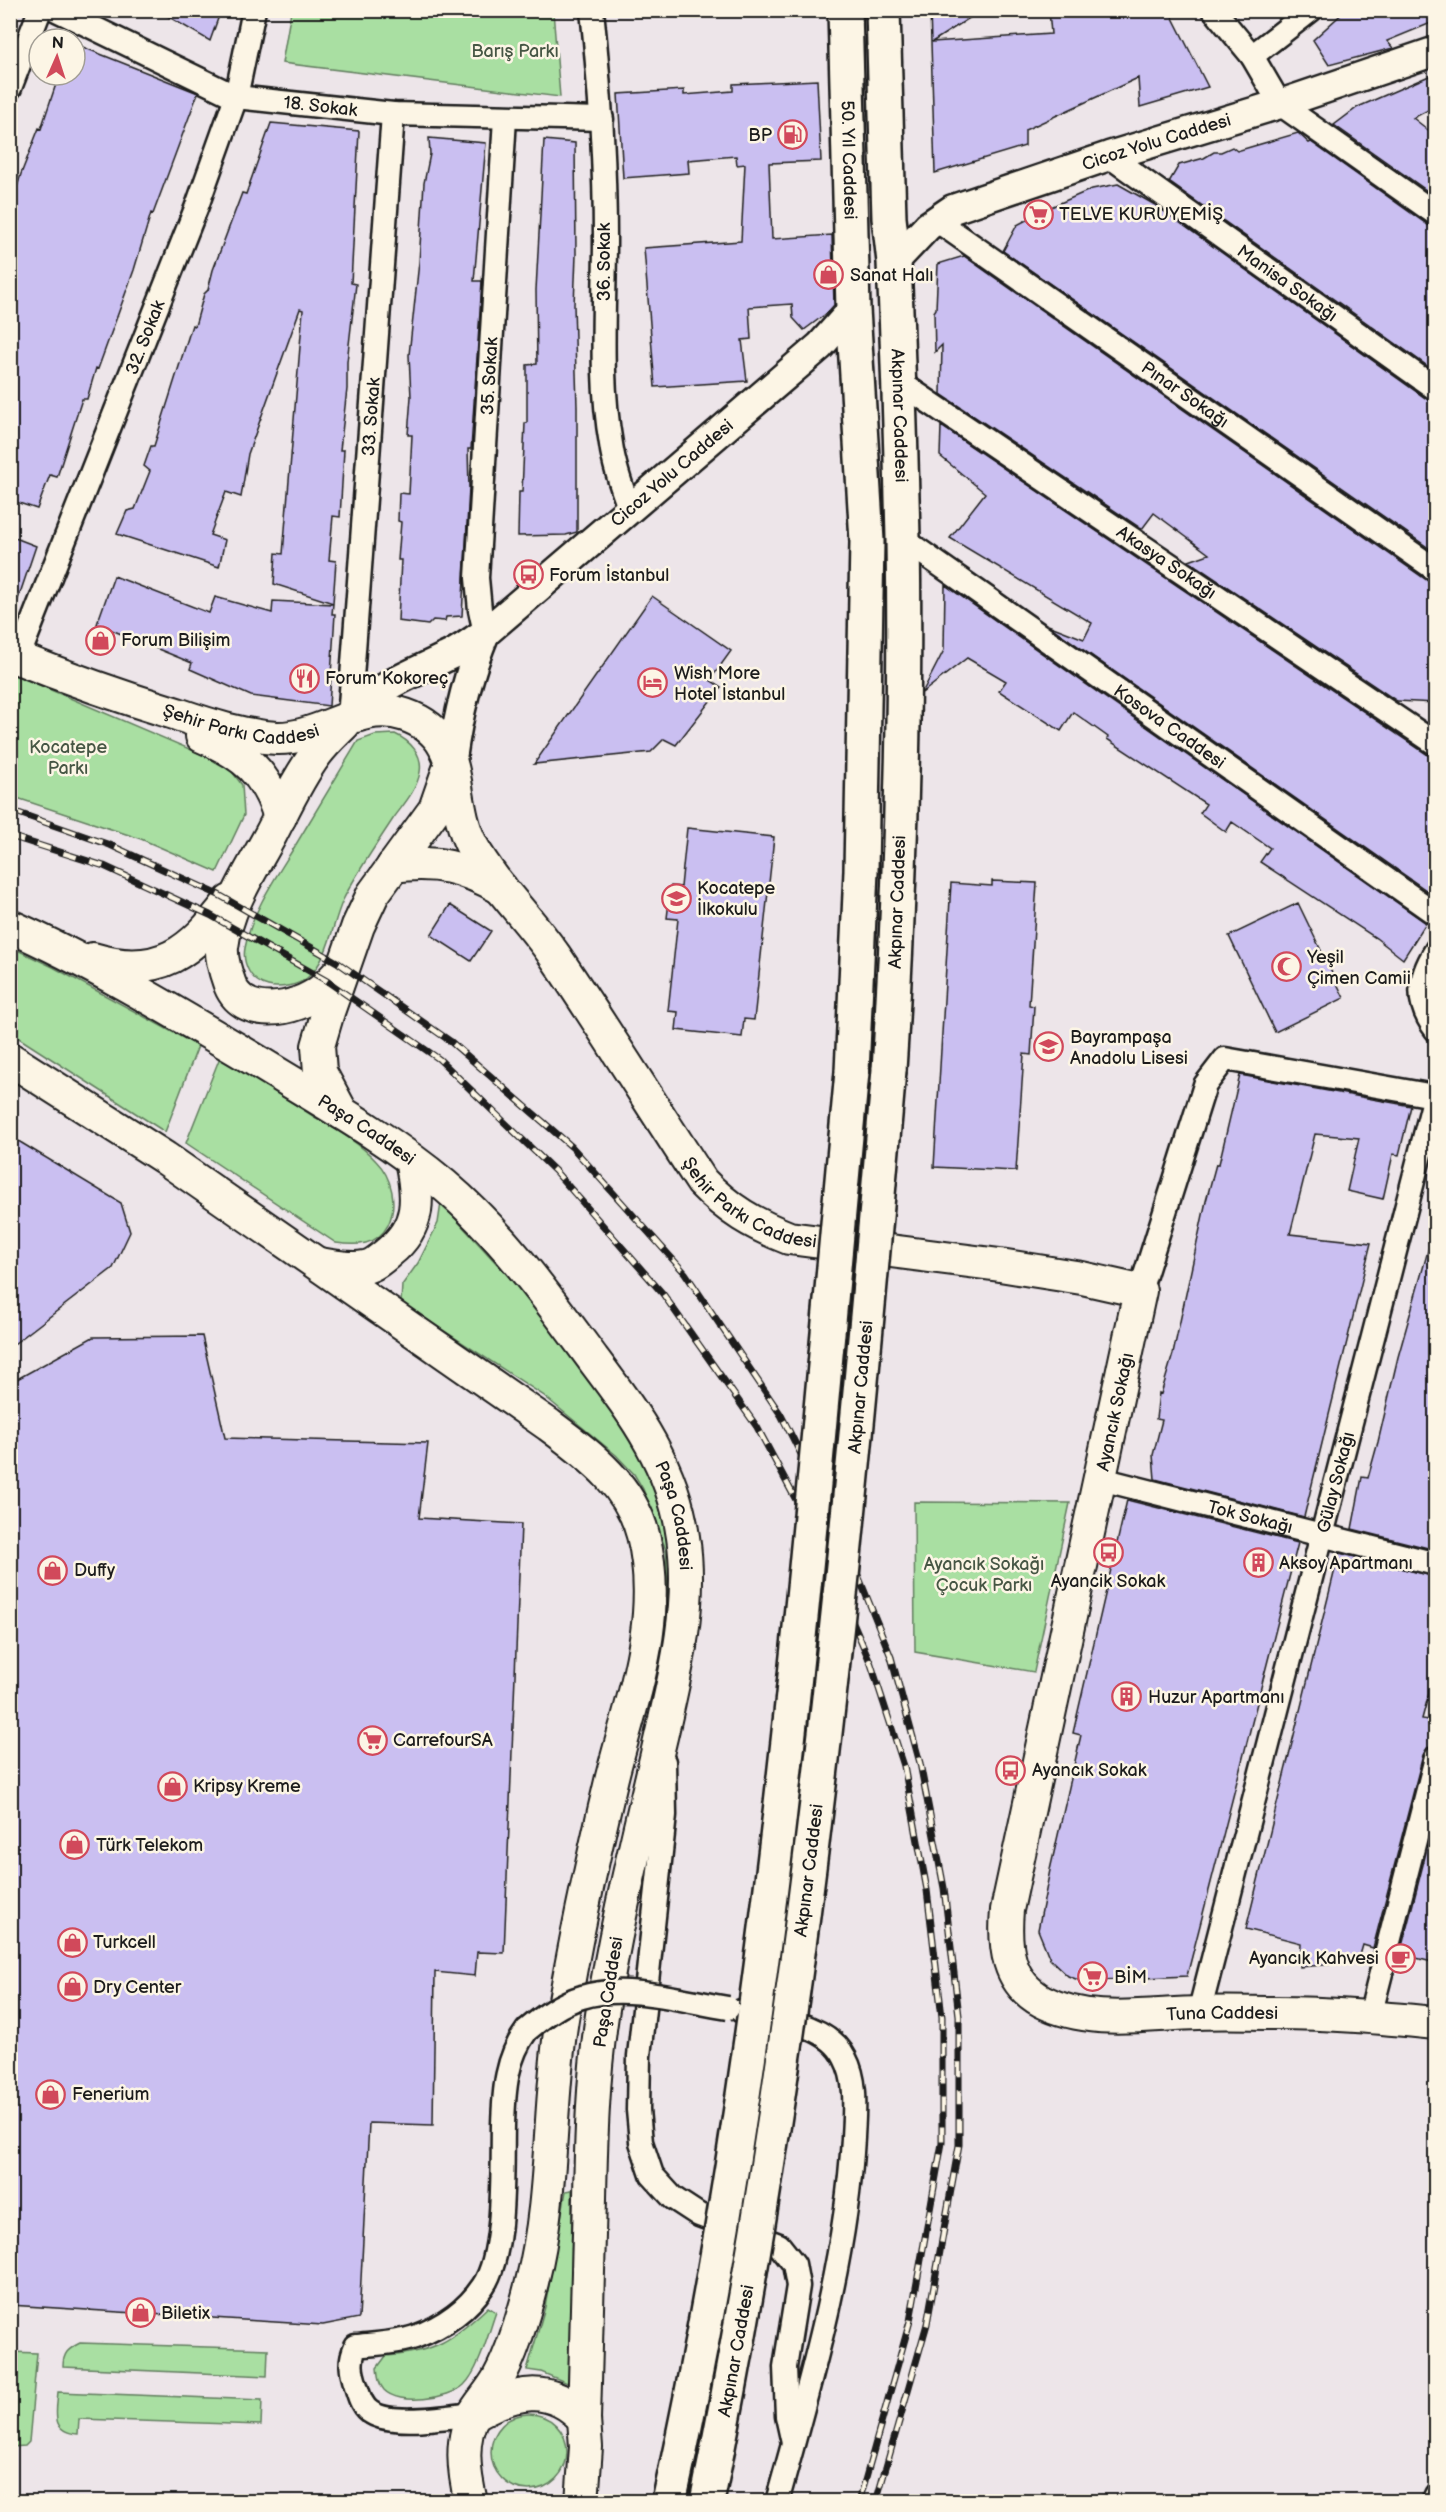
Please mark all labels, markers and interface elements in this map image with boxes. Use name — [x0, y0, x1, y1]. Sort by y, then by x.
north arrow — [27, 27, 87, 87]
text: N — [51, 34, 64, 53]
park label: Barış Parkı — [471, 41, 559, 62]
street label: 18. Sokak — [282, 92, 359, 121]
street label: 50. Yıl Caddesi — [836, 100, 861, 220]
street label: Cicoz Yolu Caddesi — [1079, 110, 1234, 175]
fuel station icon: BP — [777, 119, 809, 151]
place label: BP — [748, 125, 773, 146]
supermarket icon: TELVE KURUYEMİŞ — [1022, 198, 1054, 230]
place label: TELVE KURUYEMİŞ — [1059, 203, 1223, 225]
street label: 36. Sokak — [594, 222, 615, 301]
street label: Manisa Sokağı — [1233, 241, 1341, 326]
shop icon: Sanat Halı — [813, 259, 845, 291]
place label: Sanat Halı — [850, 265, 933, 286]
street label: 32. Sokak — [121, 297, 170, 378]
street label: 35. Sokak — [477, 336, 503, 416]
street label: Akpınar Caddesi — [886, 348, 912, 483]
street label: Pınar Sokağı — [1137, 357, 1232, 432]
street label: 33. Sokak — [358, 377, 385, 457]
street label: Cicoz Yolu Caddesi — [607, 415, 738, 532]
street label: Akasya Sokağı — [1112, 522, 1220, 604]
bus stop icon: Forum İstanbul — [512, 559, 544, 591]
place label: Forum İstanbul — [549, 564, 669, 586]
shop icon: Forum Bilişim — [84, 624, 116, 656]
place label: Forum Bilişim — [121, 630, 230, 651]
restaurant icon: Forum Kokoreç — [288, 662, 320, 694]
place label: Wish More Hotel İstanbul — [674, 663, 785, 705]
hotel icon: Wish More Hotel İstanbul — [637, 667, 669, 699]
place label: Forum Kokoreç — [325, 668, 448, 689]
street label: Kosova Caddesi — [1109, 681, 1229, 773]
street label: Şehir Parkı Caddesi — [160, 700, 322, 749]
park label: Kocatepe Parkı — [29, 737, 107, 779]
street label: Akpınar Caddesi — [885, 835, 910, 969]
place label: Kocatepe İlkokulu — [697, 878, 775, 920]
school or university icon: Kocatepe İlkokulu — [660, 882, 692, 914]
place label: Yeşil Çimen Camii — [1306, 947, 1411, 989]
mosque icon: Yeşil Çimen Camii — [1270, 951, 1302, 983]
place label: Bayrampaşa Anadolu Lisesi — [1070, 1027, 1188, 1069]
school or university icon: Bayrampaşa Anadolu Lisesi — [1033, 1031, 1065, 1063]
street label: Paşa Caddesi — [314, 1091, 419, 1170]
street label: Şehir Parkı Caddesi — [678, 1153, 818, 1252]
street label: Akpınar Caddesi — [844, 1320, 878, 1455]
street label: Ayancık Sokağı — [1093, 1351, 1138, 1473]
street label: Gülay Sokağı — [1313, 1430, 1359, 1535]
street label: Paşa Caddesi — [650, 1458, 696, 1571]
street label: Tok Sokağı — [1205, 1496, 1295, 1538]
bus stop icon: Ayancik Sokak — [1092, 1536, 1124, 1568]
building icon: Aksoy Apartmanı — [1242, 1547, 1274, 1579]
place label: Aksoy Apartmanı — [1279, 1553, 1413, 1574]
shop icon: Duffy — [37, 1554, 69, 1586]
park label: Ayancık Sokağı Çocuk Parkı — [924, 1554, 1044, 1596]
place label: Duffy — [74, 1560, 116, 1581]
place label: Ayancik Sokak — [1051, 1571, 1165, 1592]
building icon: Huzur Apartmanı — [1111, 1681, 1143, 1713]
place label: Huzur Apartmanı — [1148, 1687, 1285, 1708]
supermarket icon: CarrefourSA — [356, 1724, 388, 1756]
place label: CarrefourSA — [393, 1730, 493, 1751]
bus stop icon: Ayancık Sokak — [995, 1754, 1027, 1786]
place label: Ayancık Sokak — [1032, 1760, 1147, 1781]
shop icon: Kripsy Kreme — [156, 1770, 188, 1802]
place label: Kripsy Kreme — [193, 1776, 301, 1797]
street label: Akpınar Caddesi — [790, 1803, 828, 1938]
shop icon: Türk Telekom — [59, 1829, 91, 1861]
place label: Türk Telekom — [96, 1835, 203, 1856]
shop icon: Turkcell — [56, 1926, 88, 1958]
place label: Turkcell — [93, 1932, 156, 1953]
street label: Paşa Caddesi — [589, 1935, 628, 2049]
cafe icon: Ayancık Kahvesi — [1384, 1942, 1416, 1974]
place label: Ayancık Kahvesi — [1249, 1948, 1379, 1969]
supermarket icon: BİM — [1077, 1961, 1109, 1993]
place label: BİM — [1114, 1966, 1147, 1988]
shop icon: Dry Center — [56, 1971, 88, 2003]
place label: Dry Center — [93, 1977, 182, 1998]
street label: Tuna Caddesi — [1166, 2003, 1278, 2026]
shop icon: Fenerium — [35, 2078, 67, 2110]
place label: Fenerium — [72, 2084, 149, 2105]
street label: Akpınar Caddesi — [714, 2283, 759, 2419]
shop icon: Biletix — [124, 2297, 156, 2329]
place label: Biletix — [161, 2303, 211, 2324]

